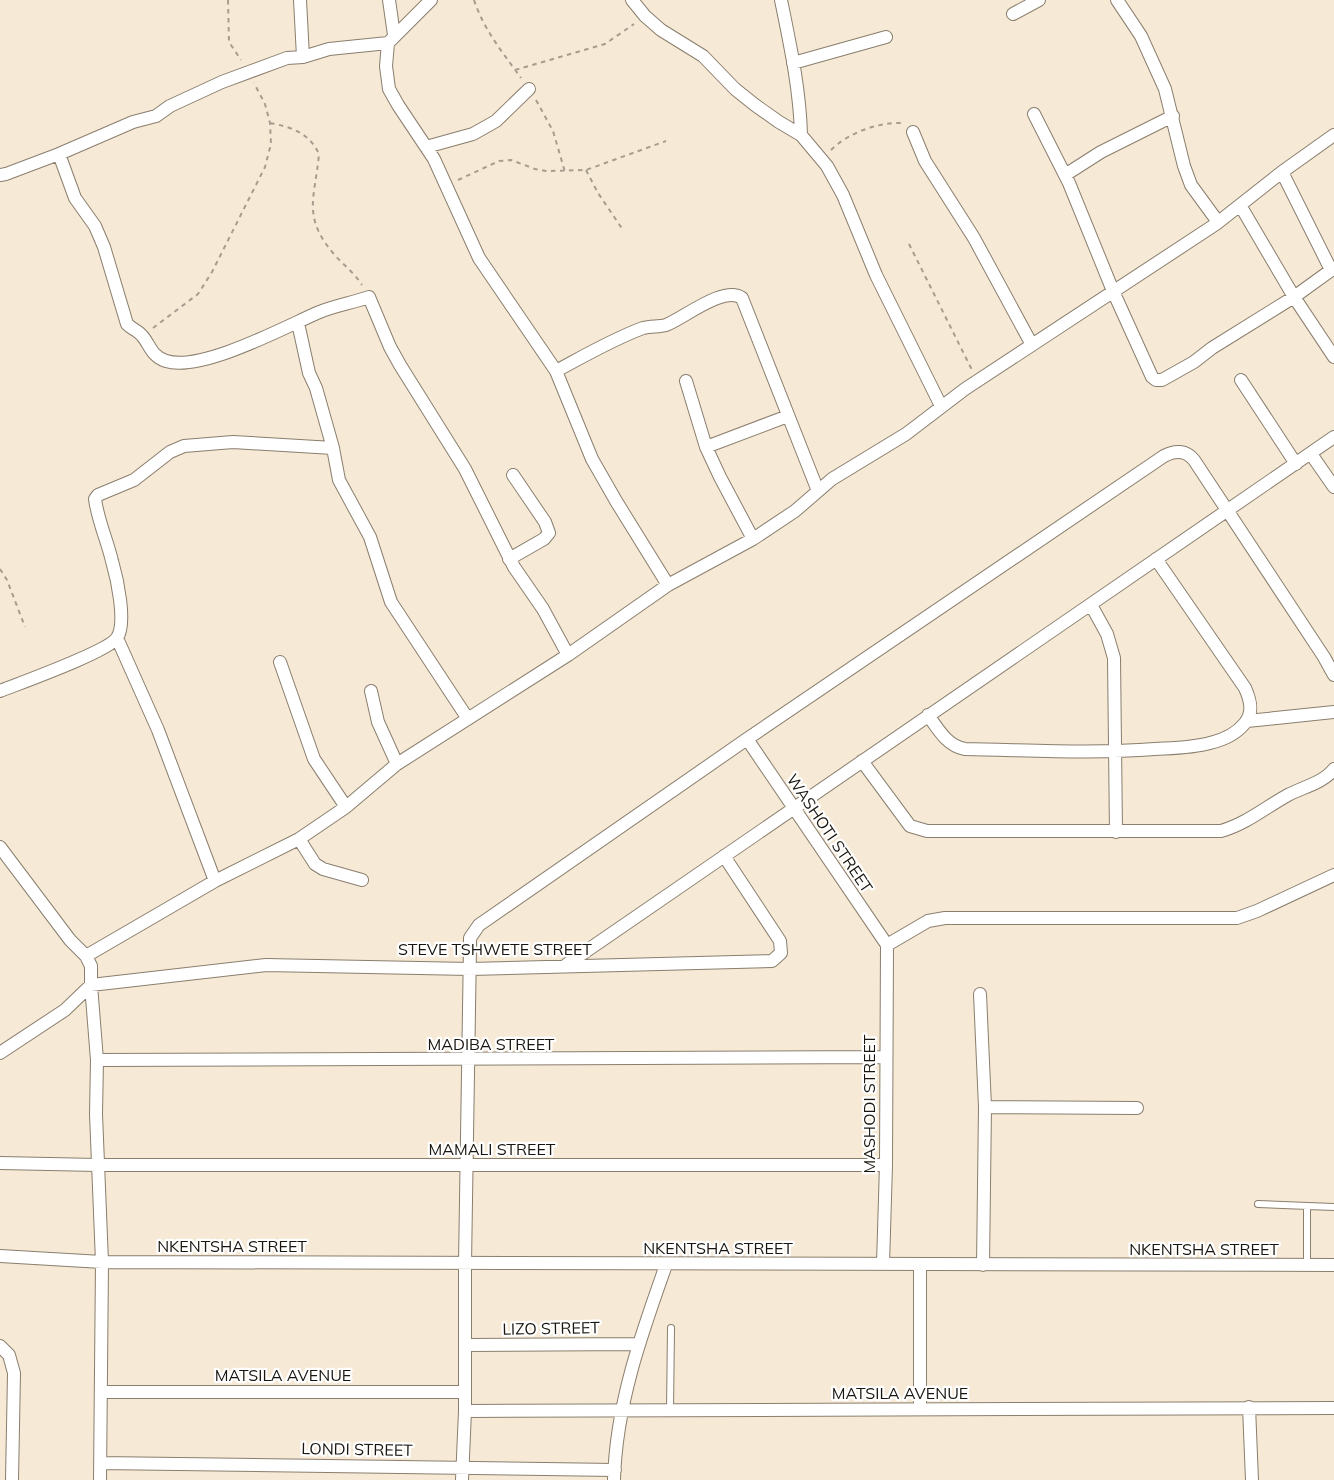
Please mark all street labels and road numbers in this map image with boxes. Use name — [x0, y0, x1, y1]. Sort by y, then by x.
street label: WASHOTI STREET — [783, 770, 877, 897]
street label: STEVE TSHWETE STREET — [398, 939, 592, 959]
street label: MADIBA STREET — [427, 1034, 555, 1054]
street label: MASHODI STREET — [859, 1034, 879, 1173]
street label: MAMALI STREET — [429, 1139, 556, 1159]
street label: NKENTSHA STREET — [157, 1236, 307, 1256]
street label: NKENTSHA STREET — [643, 1238, 793, 1258]
street label: NKENTSHA STREET — [1129, 1239, 1279, 1259]
street label: LIZO STREET — [502, 1317, 600, 1339]
street label: MATSILA AVENUE — [215, 1365, 351, 1385]
street label: MATSILA AVENUE — [832, 1383, 968, 1403]
street label: LONDI STREET — [301, 1438, 413, 1460]

